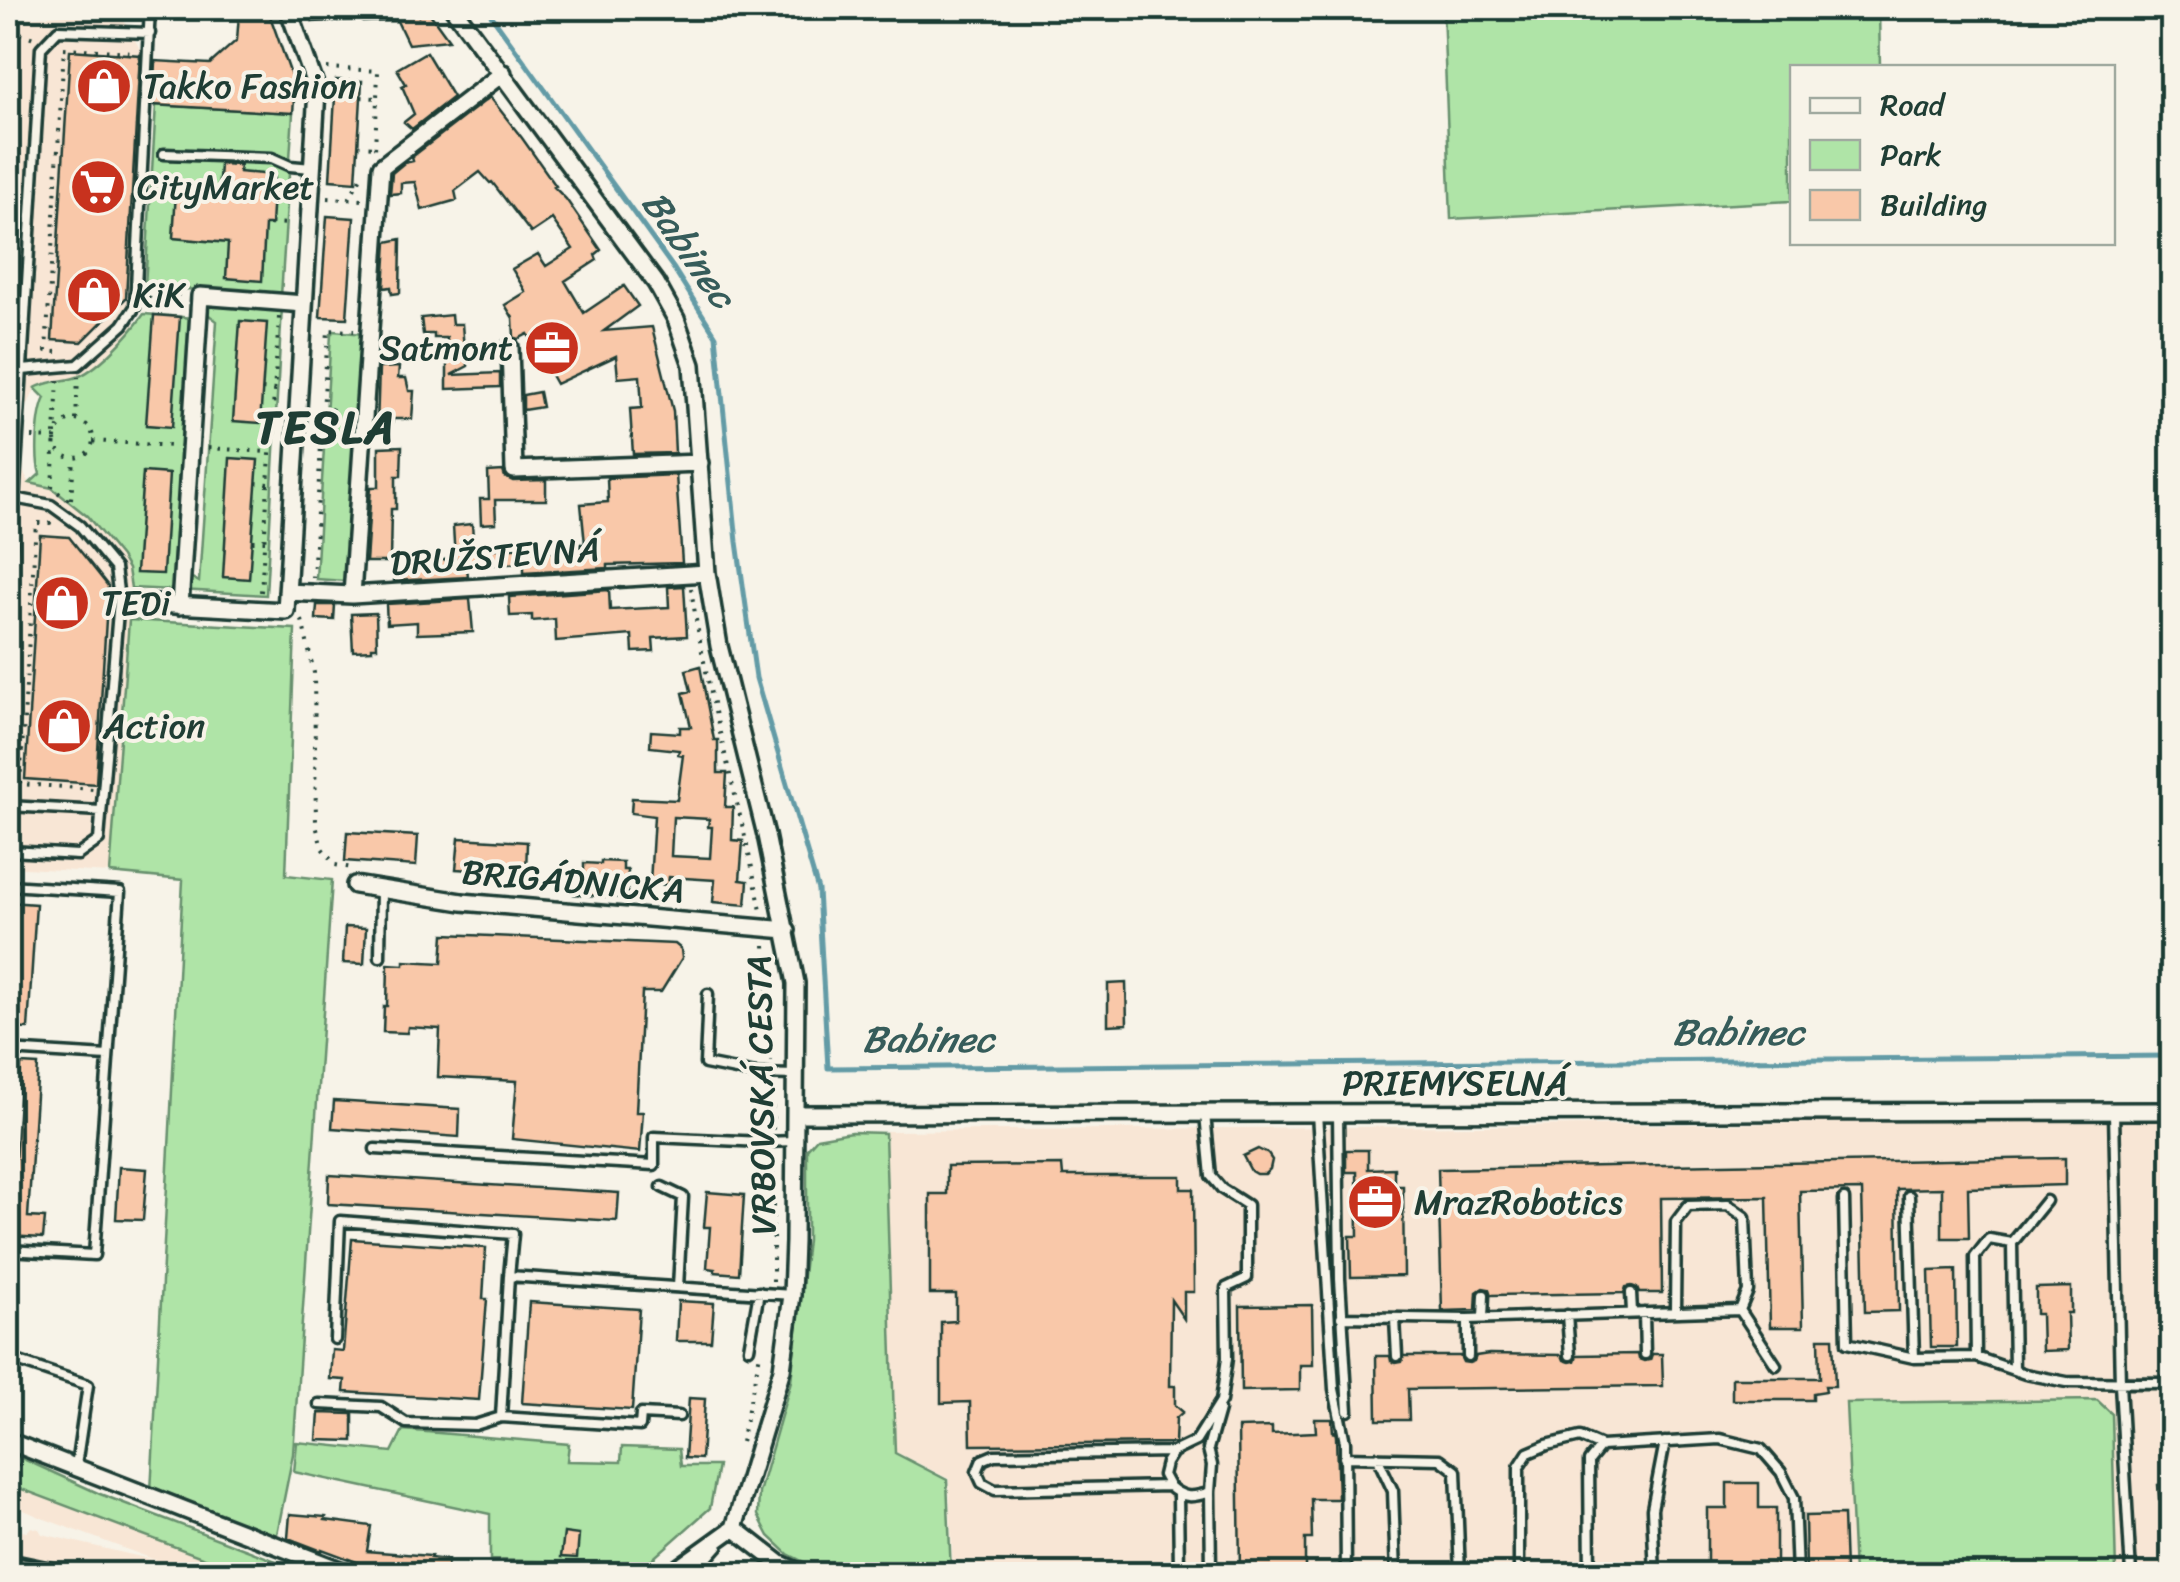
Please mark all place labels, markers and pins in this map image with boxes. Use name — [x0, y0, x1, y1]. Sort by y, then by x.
place label: Takko Fashion — [143, 55, 357, 117]
shop icon: Takko Fashion — [74, 56, 134, 116]
place label: CityMarket — [137, 156, 315, 218]
supermarket icon: CityMarket — [68, 157, 128, 217]
place label: KiK — [133, 264, 187, 326]
shop icon: KiK — [64, 265, 124, 325]
place label: Satmont — [379, 317, 513, 379]
office icon: Satmont — [522, 318, 582, 378]
place label: TEDi — [101, 572, 172, 634]
shop icon: TEDi — [32, 573, 92, 633]
place label: Action — [102, 695, 205, 757]
shop icon: Action — [34, 696, 94, 756]
place label: MrazRobotics — [1414, 1171, 1624, 1233]
office icon: MrazRobotics — [1345, 1172, 1405, 1232]

